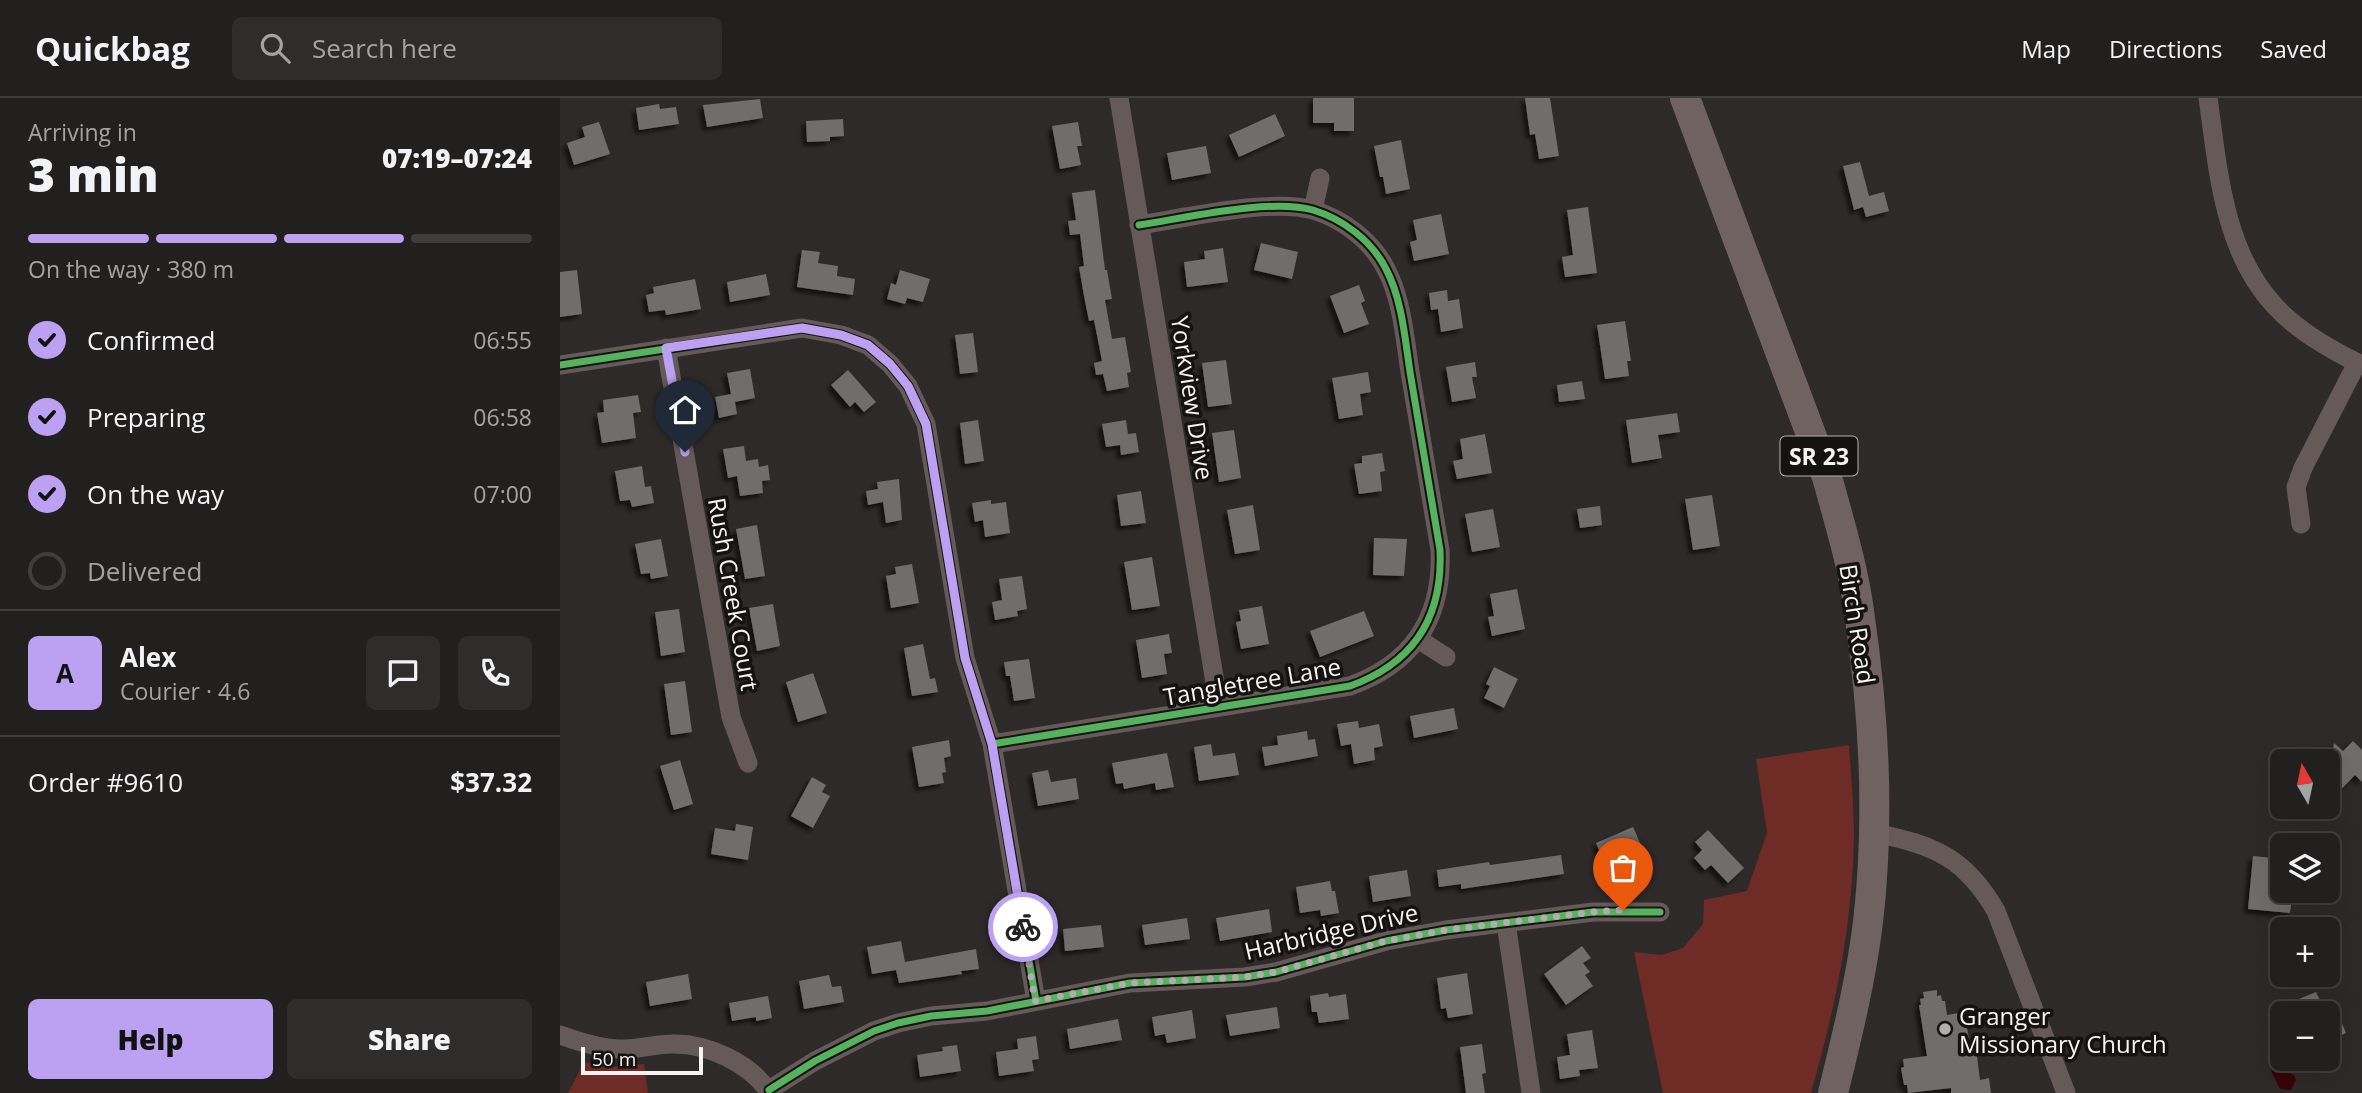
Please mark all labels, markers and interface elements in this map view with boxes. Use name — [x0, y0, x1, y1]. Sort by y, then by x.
search box — [232, 17, 722, 80]
text: Quickbag — [35, 26, 190, 71]
icon: search — [256, 29, 294, 67]
text: Search here — [312, 30, 457, 66]
text: Map — [2021, 32, 2071, 65]
text: Directions — [2109, 32, 2222, 65]
text: Saved — [2260, 32, 2327, 65]
text: Arriving in — [28, 116, 137, 148]
text: 07:19–07:24 — [382, 140, 532, 176]
text: 3 min — [28, 143, 159, 205]
text: On the way · 380 m — [28, 253, 234, 285]
street label: Yorkview Drive — [1164, 314, 1222, 482]
icon: check — [28, 321, 66, 359]
text: Confirmed — [87, 322, 215, 358]
text: 06:55 — [473, 324, 532, 356]
pin — [655, 380, 715, 452]
icon: home — [666, 391, 704, 429]
icon: check — [28, 398, 66, 436]
text: Preparing — [87, 399, 205, 435]
text: 06:58 — [473, 401, 532, 433]
road number: SR 23 — [1780, 436, 1858, 476]
icon: check — [28, 475, 66, 513]
text: On the way — [87, 476, 224, 512]
text: 07:00 — [473, 478, 532, 510]
street label: Rush Creek Court — [701, 495, 767, 693]
text: Delivered — [87, 553, 202, 589]
street label: Birch Road — [1832, 562, 1884, 686]
button: chat — [366, 636, 440, 710]
button: phone — [458, 636, 532, 710]
text: Alex — [120, 639, 176, 675]
street label: Tangletree Lane — [1161, 649, 1343, 713]
text: A — [56, 655, 74, 691]
text: Courier · 4.6 — [120, 675, 250, 707]
north arrow — [2270, 749, 2340, 819]
map controls — [2270, 749, 2340, 1071]
text: Order #9610 — [28, 764, 183, 800]
text: $37.32 — [450, 764, 532, 800]
button: layers — [2270, 833, 2340, 903]
pin — [1593, 838, 1653, 910]
icon: bag — [1604, 849, 1642, 887]
courier — [988, 892, 1058, 962]
street label: Harbridge Drive — [1241, 895, 1421, 967]
icon: bike — [1004, 908, 1042, 946]
button: + — [2270, 917, 2340, 987]
button: Help — [28, 999, 273, 1079]
button: Share — [287, 999, 532, 1079]
place label: Granger Missionary Church — [1959, 999, 2167, 1060]
button: − — [2270, 1001, 2340, 1071]
marker: Granger Missionary Church — [1937, 1021, 1953, 1037]
scale bar — [581, 1044, 704, 1076]
text: 50 m — [592, 1046, 636, 1072]

